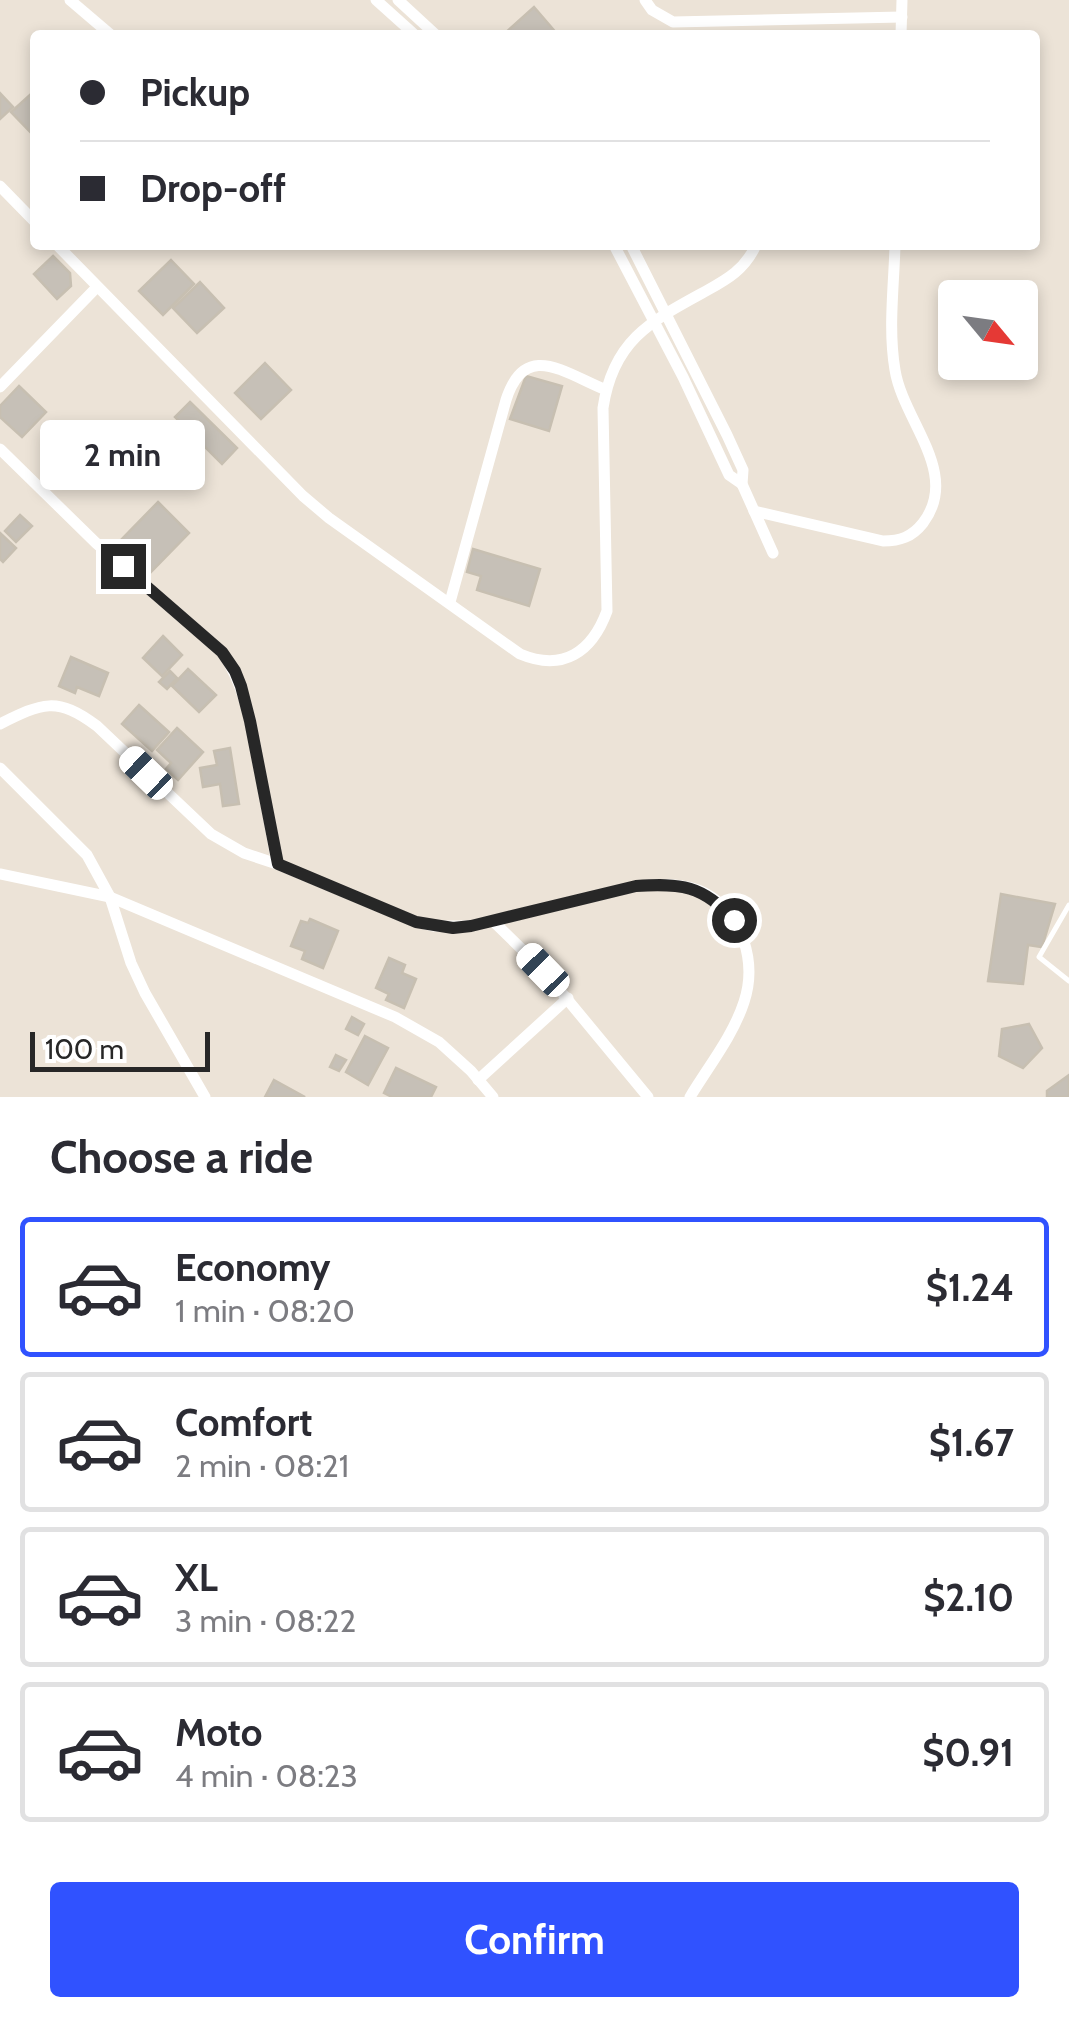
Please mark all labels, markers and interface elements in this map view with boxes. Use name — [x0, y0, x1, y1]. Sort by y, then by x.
text: Pickup — [140, 69, 250, 116]
text: Drop-off — [140, 165, 286, 212]
north arrow — [938, 280, 1038, 380]
map controls — [938, 280, 1038, 380]
callout: 2 min — [41, 421, 206, 491]
text: 2 min — [84, 435, 161, 474]
route end — [101, 544, 146, 589]
car — [114, 741, 178, 805]
route start — [712, 898, 757, 943]
car — [511, 938, 575, 1002]
scale bar — [30, 1027, 210, 1072]
text: 100 m — [45, 1032, 124, 1066]
text: Choose a ride — [50, 1130, 313, 1184]
icon: car — [55, 1242, 145, 1332]
text: Economy — [175, 1244, 330, 1291]
text: $1.24 — [926, 1264, 1014, 1311]
text: 1 min · 08:20 — [175, 1291, 355, 1330]
icon: car — [55, 1397, 145, 1487]
text: Comfort — [175, 1399, 312, 1446]
text: $1.67 — [929, 1419, 1014, 1466]
text: 2 min · 08:21 — [175, 1446, 349, 1485]
icon: car — [55, 1552, 145, 1642]
text: XL — [175, 1554, 218, 1601]
text: $2.10 — [923, 1574, 1014, 1621]
text: 3 min · 08:22 — [175, 1601, 356, 1640]
icon: car — [55, 1707, 145, 1797]
text: Moto — [175, 1709, 262, 1756]
text: $0.91 — [922, 1729, 1014, 1776]
text: 4 min · 08:23 — [175, 1756, 358, 1795]
button: Confirm — [50, 1882, 1019, 1997]

